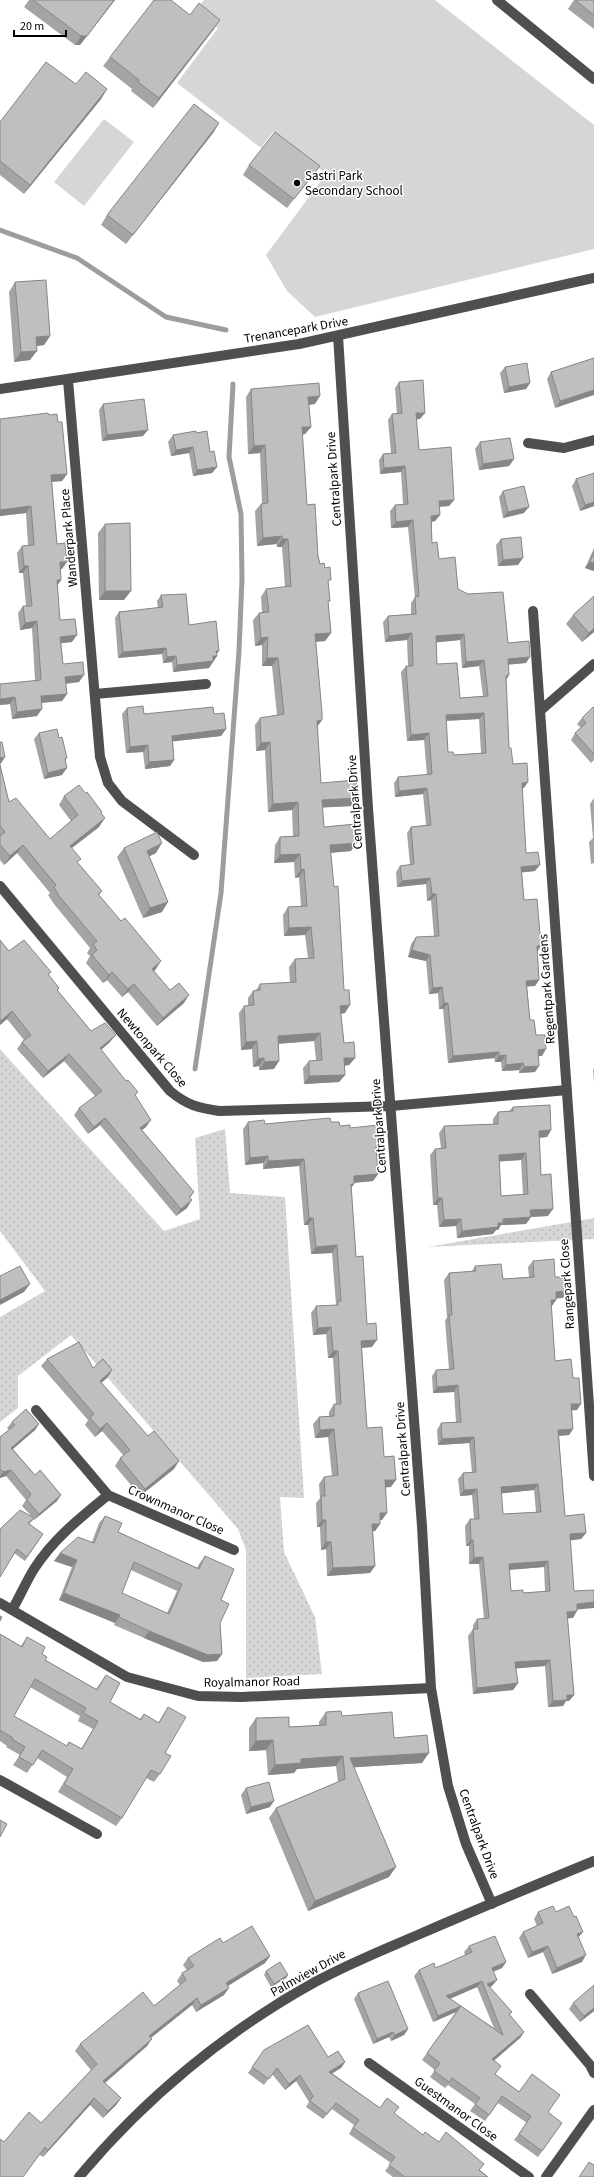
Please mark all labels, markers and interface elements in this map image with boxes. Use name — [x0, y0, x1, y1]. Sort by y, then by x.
scale bar — [14, 12, 66, 38]
text: 20 m — [20, 18, 44, 35]
place label: Sastri Park Secondary School — [305, 167, 403, 200]
marker: Sastri Park Secondary School — [292, 178, 302, 188]
street label: Trenancepark Drive — [243, 312, 349, 348]
street label: Centralpark Drive — [322, 431, 346, 527]
street label: Wanderpark Place — [56, 488, 82, 588]
street label: Centralpark Drive — [343, 754, 367, 850]
street label: Regentpark Gardens — [534, 933, 560, 1045]
street label: Newtonpark Close — [113, 1005, 191, 1091]
street label: Centralpark Drive — [367, 1078, 391, 1174]
street label: Rangepark Close — [555, 1238, 579, 1330]
street label: Centralpark Drive — [391, 1401, 415, 1497]
street label: Crownmanor Close — [125, 1481, 227, 1539]
street label: Royalmanor Road — [204, 1672, 300, 1692]
street label: Centralpark Drive — [454, 1786, 504, 1882]
street label: Palmview Drive — [267, 1945, 349, 2001]
street label: Guestmanor Close — [411, 2073, 501, 2145]

